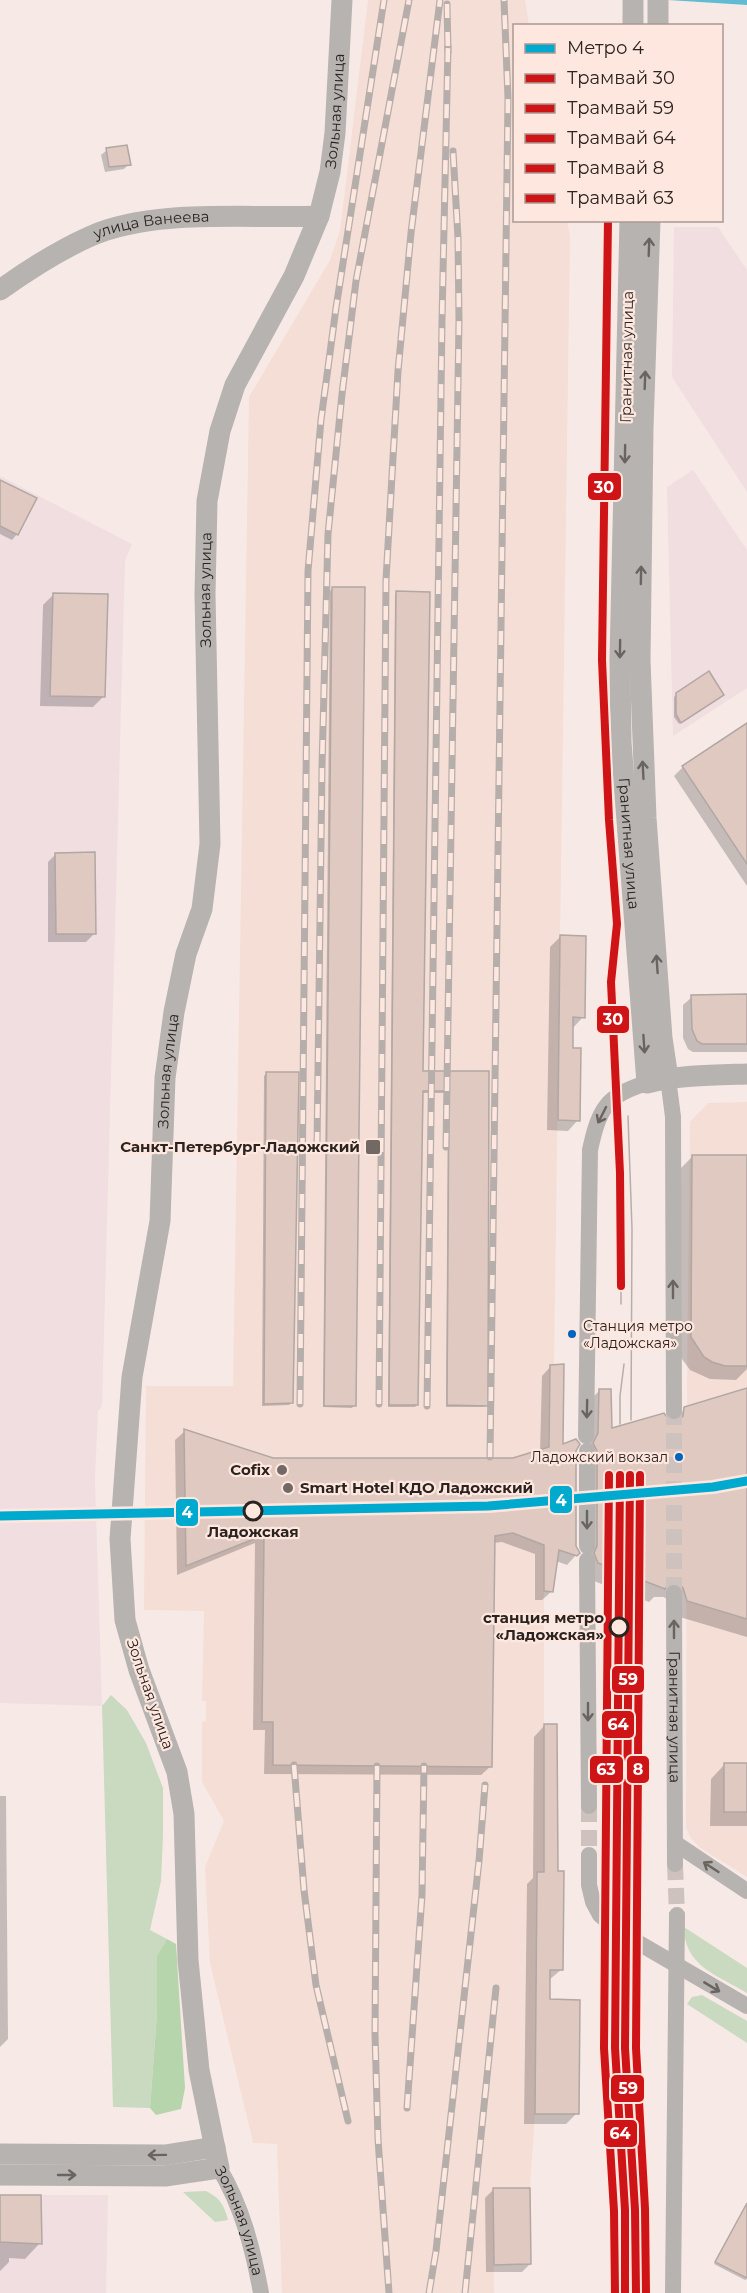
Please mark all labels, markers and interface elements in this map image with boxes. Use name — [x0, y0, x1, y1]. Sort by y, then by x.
legend — [513, 24, 723, 222]
text: Метро 4 — [567, 37, 644, 59]
street label: Зольная улица — [321, 53, 348, 170]
text: Трамвай 30 — [567, 67, 675, 89]
text: Трамвай 59 — [567, 97, 674, 119]
text: Трамвай 64 — [567, 127, 676, 149]
text: Трамвай 8 — [567, 157, 664, 179]
text: Трамвай 63 — [567, 187, 674, 209]
street label: улица Ванеева — [89, 206, 210, 243]
one-way arrow — [643, 237, 655, 257]
street label: Гранитная улица — [616, 291, 637, 423]
one-way arrow — [639, 371, 650, 391]
one-way arrow — [619, 443, 630, 463]
line badge: 30 — [587, 472, 622, 501]
text: 30 — [593, 478, 614, 497]
street label: Зольная улица — [195, 532, 215, 648]
one-way arrow — [635, 566, 647, 586]
one-way arrow — [614, 638, 626, 658]
one-way arrow — [637, 760, 648, 780]
street label: Гранитная улица — [615, 777, 644, 910]
one-way arrow — [651, 955, 662, 975]
line badge: 30 — [596, 1005, 630, 1034]
text: 30 — [602, 1010, 623, 1029]
street label: Зольная улица — [153, 1012, 183, 1129]
one-way arrow — [639, 1033, 650, 1053]
one-way arrow — [595, 1106, 607, 1124]
place label: Санкт-Петербург-Ладожский — [120, 1137, 360, 1156]
marker: Санкт-Петербург-Ладожский — [364, 1138, 382, 1156]
one-way arrow — [667, 1280, 679, 1300]
place label: Станция метро «Ладожская» — [583, 1317, 693, 1352]
marker: Станция метро «Ладожская» — [566, 1328, 578, 1340]
one-way arrow — [581, 1399, 593, 1419]
place label: Ладожский вокзал — [531, 1448, 668, 1466]
marker: Ладожский вокзал — [673, 1451, 685, 1463]
place label: Cofix — [230, 1460, 270, 1479]
marker: Cofix — [275, 1463, 289, 1477]
place label: Smart Hotel КДО Ладожский — [300, 1478, 533, 1497]
marker: Smart Hotel КДО Ладожский — [281, 1481, 295, 1495]
line badge: 4 — [549, 1485, 573, 1514]
text: 4 — [555, 1491, 567, 1510]
line badge: 4 — [175, 1498, 199, 1527]
marker: Ладожская — [243, 1501, 263, 1521]
text: 4 — [181, 1503, 193, 1522]
one-way arrow — [581, 1509, 593, 1529]
place label: Ладожская — [207, 1522, 299, 1541]
place label: станция метро «Ладожская» — [483, 1608, 604, 1644]
marker: станция метро «Ладожская» — [609, 1617, 629, 1637]
one-way arrow — [668, 1620, 680, 1640]
street label: Зольная улица — [123, 1636, 178, 1752]
street label: Гранитная улица — [665, 1651, 685, 1783]
line badge: 59 — [611, 1665, 645, 1694]
text: 59 — [618, 1670, 638, 1689]
one-way arrow — [582, 1701, 594, 1721]
line badge: 64 — [601, 1710, 635, 1739]
text: 64 — [607, 1715, 629, 1734]
line badge: 63 — [589, 1755, 624, 1784]
line badge: 8 — [626, 1755, 650, 1784]
text: 63 — [596, 1760, 616, 1779]
text: 8 — [633, 1760, 643, 1779]
one-way arrow — [703, 1861, 720, 1873]
one-way arrow — [703, 1981, 720, 1993]
line badge: 59 — [610, 2074, 645, 2103]
text: 59 — [618, 2079, 638, 2098]
line badge: 64 — [603, 2119, 638, 2148]
text: 64 — [609, 2124, 631, 2143]
one-way arrow — [148, 2149, 168, 2160]
street label: Зольная улица — [211, 2162, 267, 2277]
one-way arrow — [56, 2169, 76, 2181]

